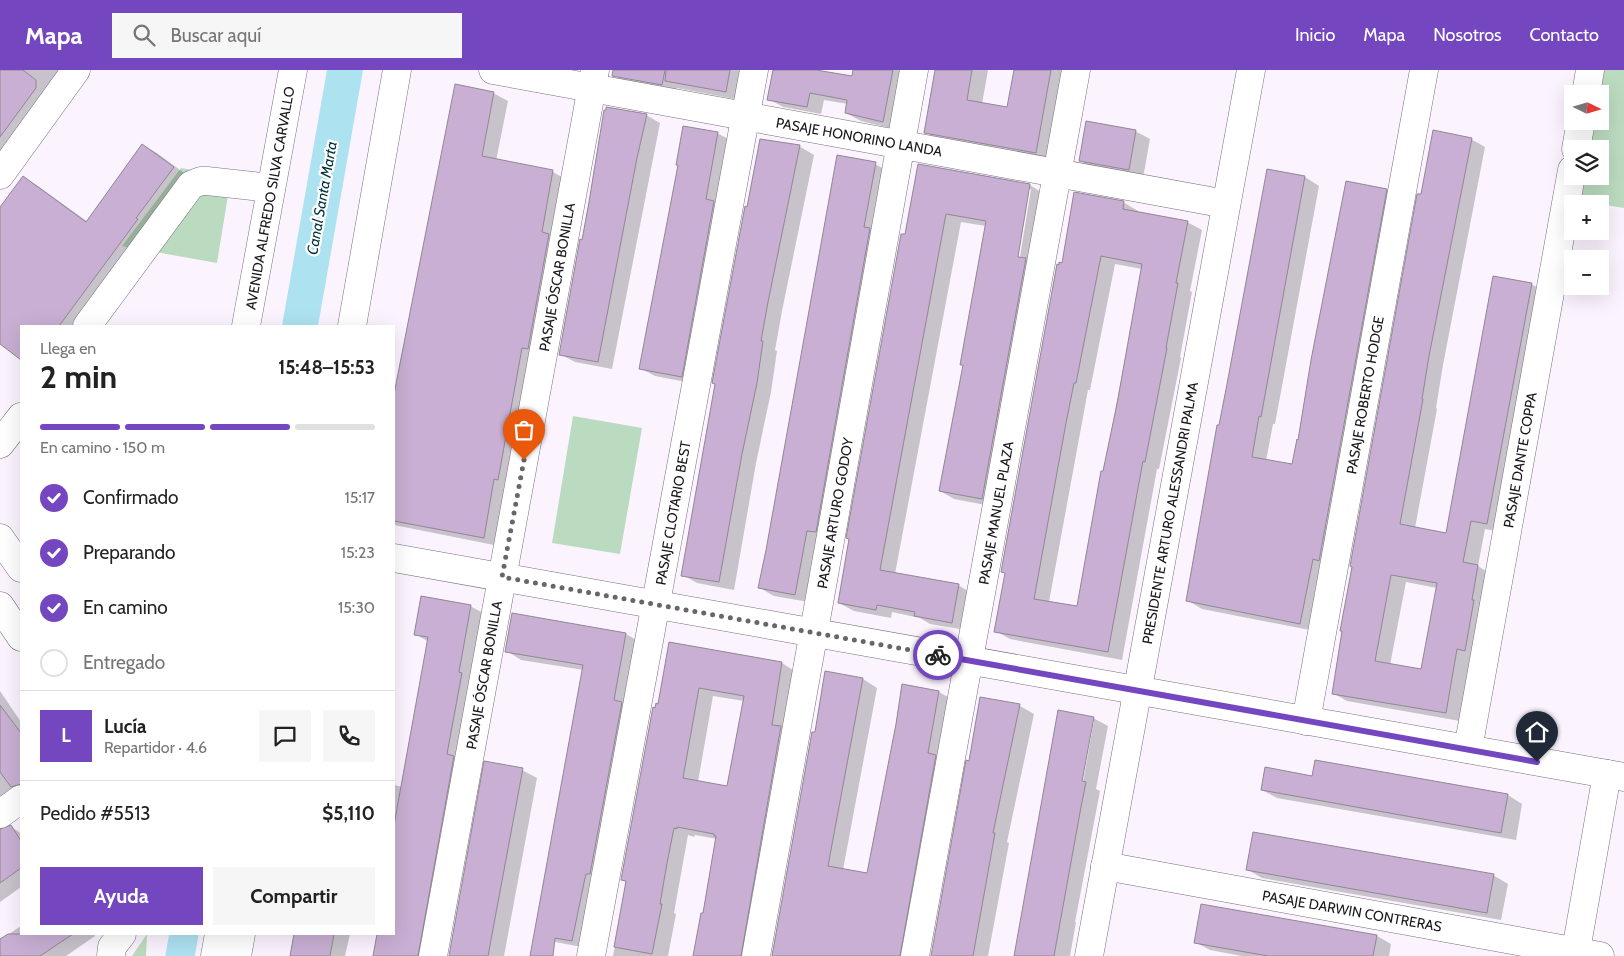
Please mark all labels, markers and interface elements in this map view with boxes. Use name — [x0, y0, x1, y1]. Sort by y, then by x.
search box — [112, 13, 462, 58]
text: Mapa — [25, 21, 82, 50]
icon: search — [130, 21, 158, 49]
text: Buscar aquí — [170, 24, 261, 47]
text: Inicio — [1295, 24, 1335, 46]
text: Mapa — [1363, 24, 1405, 46]
text: Nosotros — [1433, 24, 1502, 46]
text: Contacto — [1530, 24, 1599, 46]
street label: AVENIDA ALFREDO SILVA CARVALLO — [241, 85, 299, 311]
north arrow — [1564, 85, 1609, 130]
map controls — [1564, 85, 1609, 295]
street label: PASAJE HONORINO LANDA — [774, 114, 944, 161]
water label: Canal Santa Marta — [303, 140, 341, 256]
button: layers — [1564, 140, 1609, 185]
button: + — [1564, 195, 1609, 240]
street label: PASAJE ÓSCAR BONILLA — [535, 201, 579, 353]
button: − — [1564, 250, 1609, 295]
street label: PASAJE ROBERTO HODGE — [1342, 314, 1388, 475]
text: Llega en — [40, 339, 96, 358]
text: 15:48–15:53 — [278, 356, 375, 379]
text: 2 min — [40, 357, 117, 396]
street label: PRESIDENTE ARTURO ALESSANDRI PALMA — [1138, 380, 1202, 645]
street label: PASAJE DANTE COPPA — [1499, 390, 1541, 529]
pin — [503, 409, 545, 460]
icon: bag — [510, 416, 538, 444]
street label: PASAJE ARTURO GODOY — [813, 435, 857, 590]
text: En camino · 150 m — [40, 438, 165, 457]
street label: PASAJE CLOTARIO BEST — [651, 439, 695, 587]
street label: PASAJE MANUEL PLAZA — [975, 440, 1018, 586]
icon: check — [40, 484, 68, 512]
text: Confirmado — [83, 486, 179, 509]
text: 15:17 — [345, 488, 375, 507]
icon: check — [40, 539, 68, 567]
text: Preparando — [83, 541, 176, 564]
text: 15:23 — [341, 543, 375, 562]
icon: check — [40, 594, 68, 622]
text: En camino — [83, 596, 168, 619]
text: 15:30 — [338, 598, 375, 617]
street label: PASAJE ÓSCAR BONILLA — [462, 599, 506, 751]
courier — [913, 630, 963, 680]
icon: bike — [924, 641, 952, 669]
text: Entregado — [83, 651, 165, 674]
button: chat — [259, 710, 311, 762]
button: phone — [323, 710, 375, 762]
pin — [1516, 711, 1558, 762]
text: Lucía — [104, 715, 147, 738]
icon: home — [1523, 718, 1551, 746]
text: L — [61, 724, 71, 747]
text: Repartidor · 4.6 — [104, 738, 207, 757]
text: Pedido #5513 — [40, 802, 151, 825]
text: $5,110 — [322, 802, 375, 825]
button: Ayuda — [40, 867, 203, 925]
button: Compartir — [213, 867, 375, 925]
street label: PASAJE DARWIN CONTRERAS — [1261, 886, 1443, 936]

